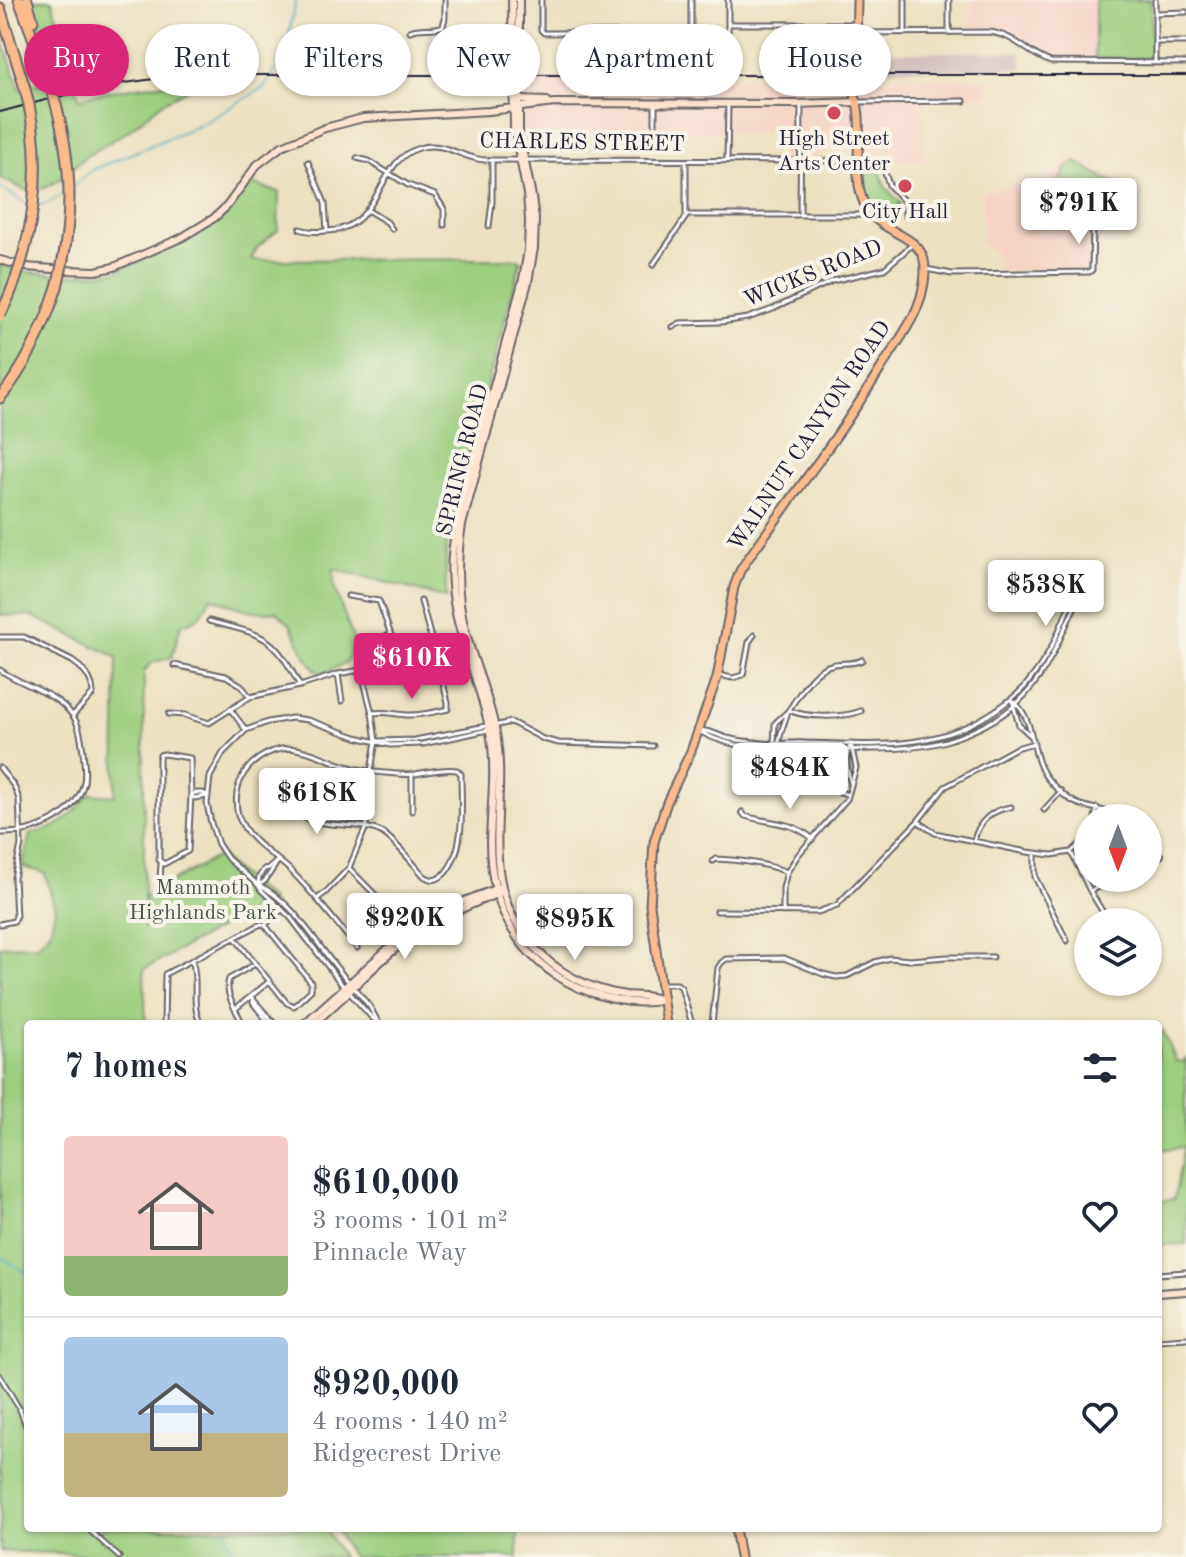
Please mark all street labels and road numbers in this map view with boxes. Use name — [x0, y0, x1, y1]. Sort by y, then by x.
street label: CHARLES STREET — [479, 130, 685, 156]
street label: WICKS ROAD — [741, 236, 885, 312]
street label: WALNUT CANYON ROAD — [725, 317, 895, 555]
street label: SPRING ROAD — [433, 382, 493, 538]

